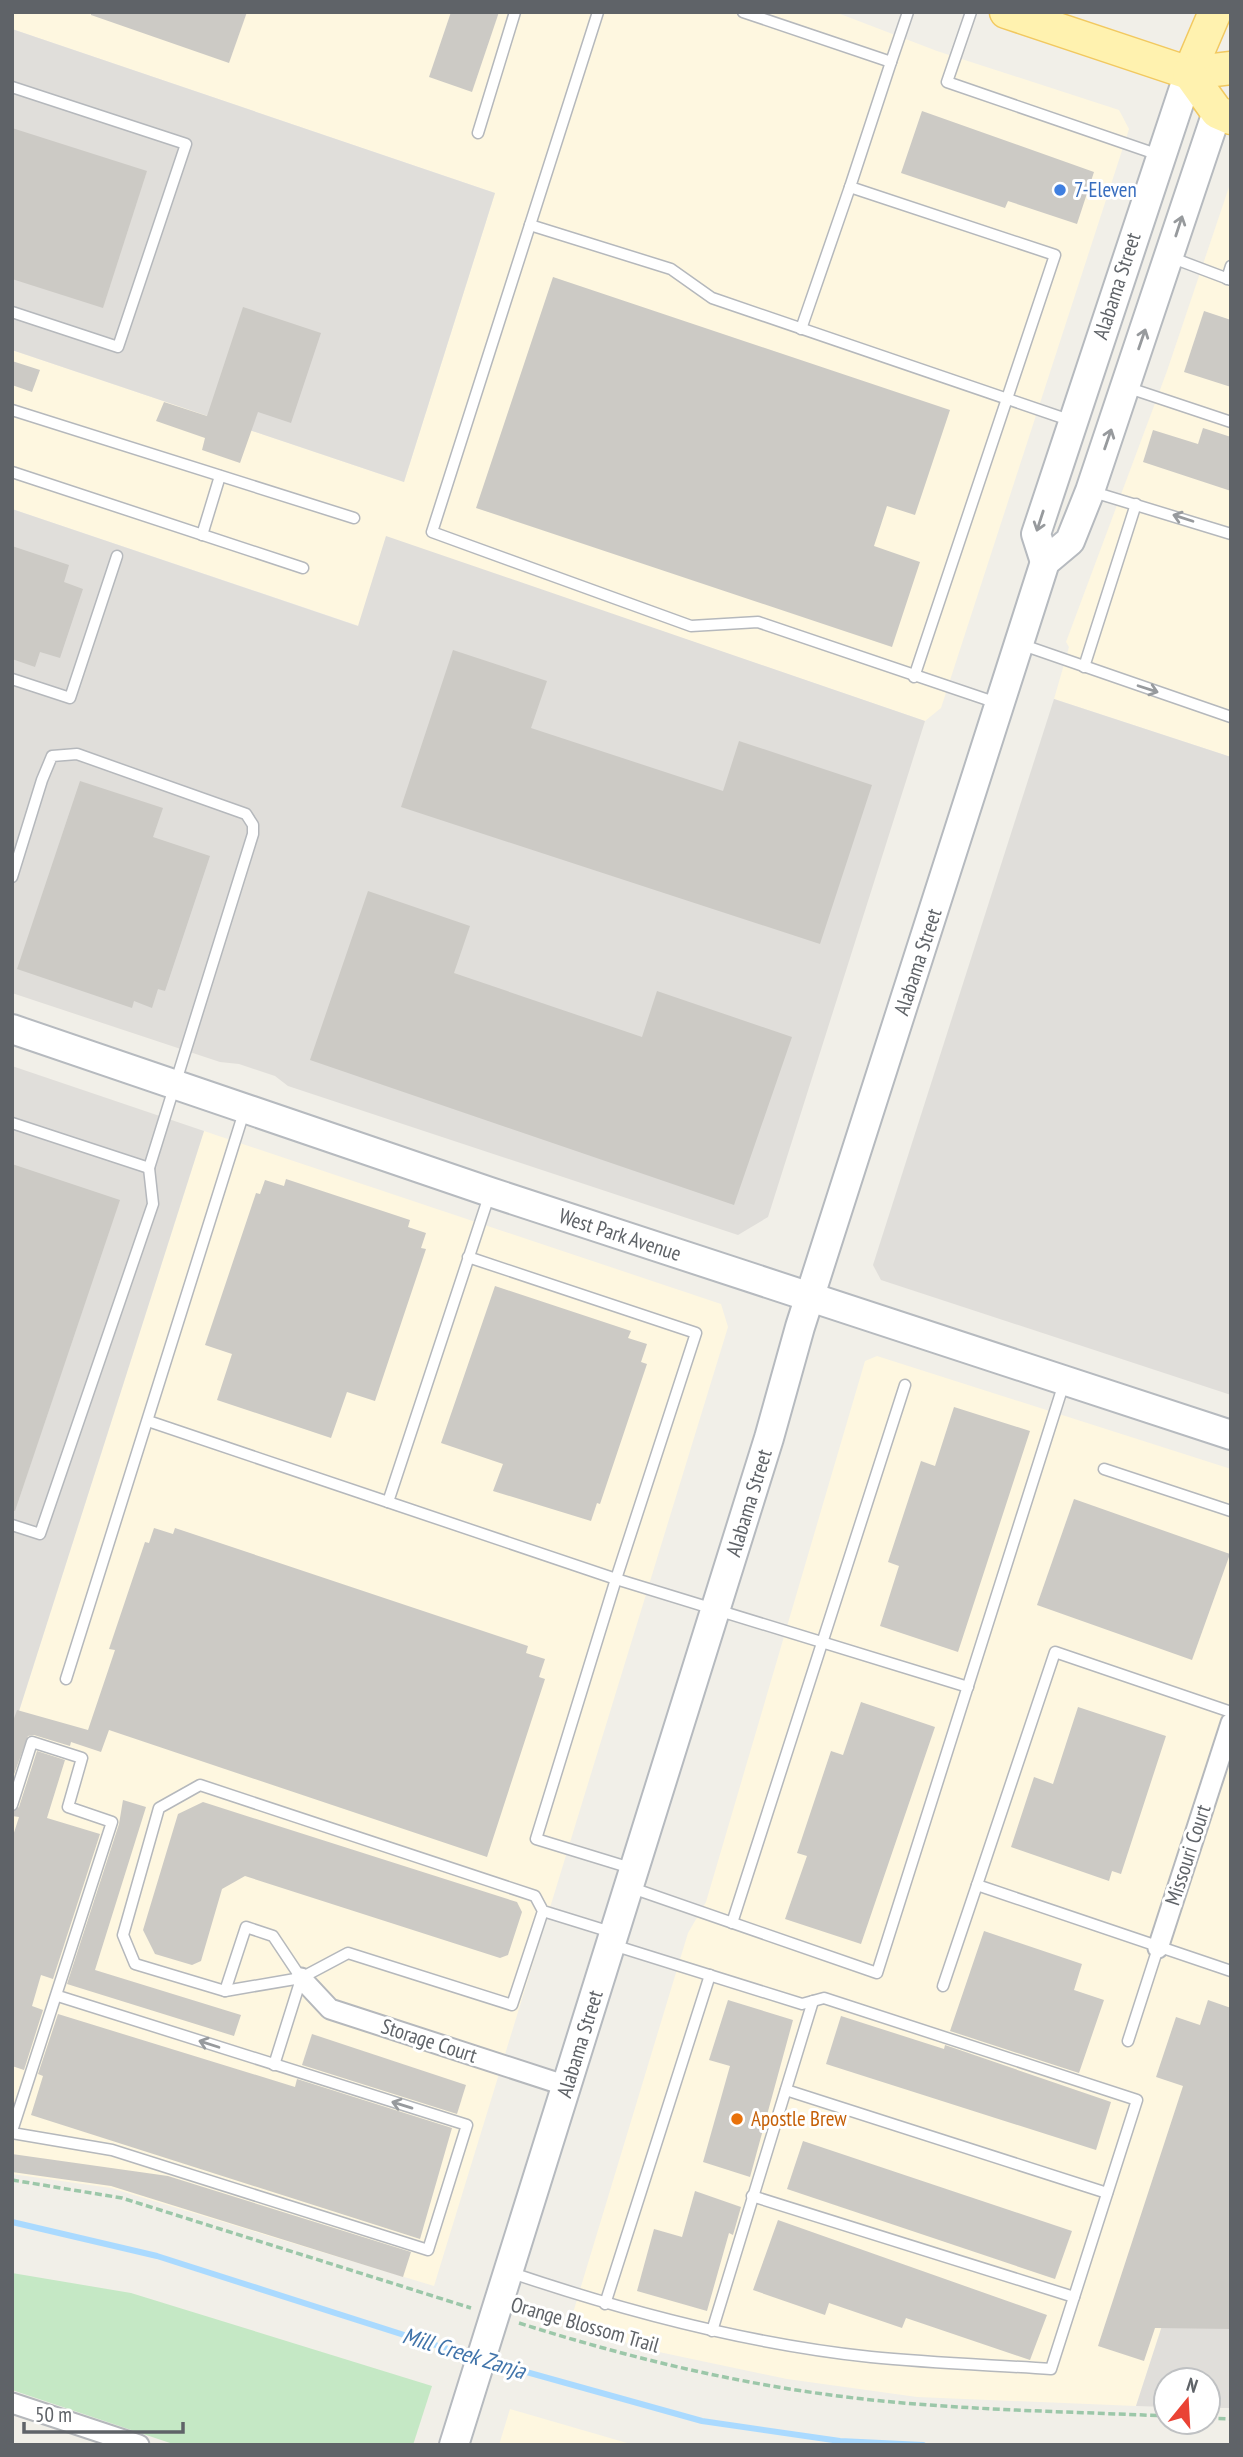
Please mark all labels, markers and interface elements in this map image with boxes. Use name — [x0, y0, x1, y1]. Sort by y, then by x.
place label: 7-Eleven — [1074, 176, 1137, 203]
marker: 7-Eleven — [1052, 182, 1068, 198]
one-way arrow — [1173, 215, 1186, 237]
street label: Alabama Street — [1087, 229, 1147, 343]
one-way arrow — [1136, 328, 1149, 350]
one-way arrow — [1103, 429, 1115, 451]
one-way arrow — [1033, 510, 1046, 532]
one-way arrow — [1173, 511, 1195, 524]
one-way arrow — [1137, 684, 1159, 696]
street label: Alabama Street — [888, 905, 948, 1019]
street label: West Park Avenue — [556, 1202, 685, 1267]
street label: Alabama Street — [719, 1446, 778, 1560]
street label: Missouri Court — [1159, 1801, 1217, 1909]
street label: Alabama Street — [550, 1987, 609, 2101]
street label: Storage Court — [378, 2012, 481, 2069]
one-way arrow — [198, 2037, 220, 2050]
one-way arrow — [391, 2098, 413, 2111]
place label: Apostle Brew — [751, 2105, 847, 2132]
marker: Apostle Brew — [729, 2111, 745, 2127]
street label: Orange Blossom Trail — [508, 2290, 662, 2359]
water label: Mill Creek Zanja — [399, 2320, 531, 2385]
north arrow — [1152, 2366, 1222, 2436]
text: N — [1184, 2372, 1201, 2398]
scale bar — [24, 2390, 184, 2434]
text: 50 m — [35, 2401, 72, 2428]

